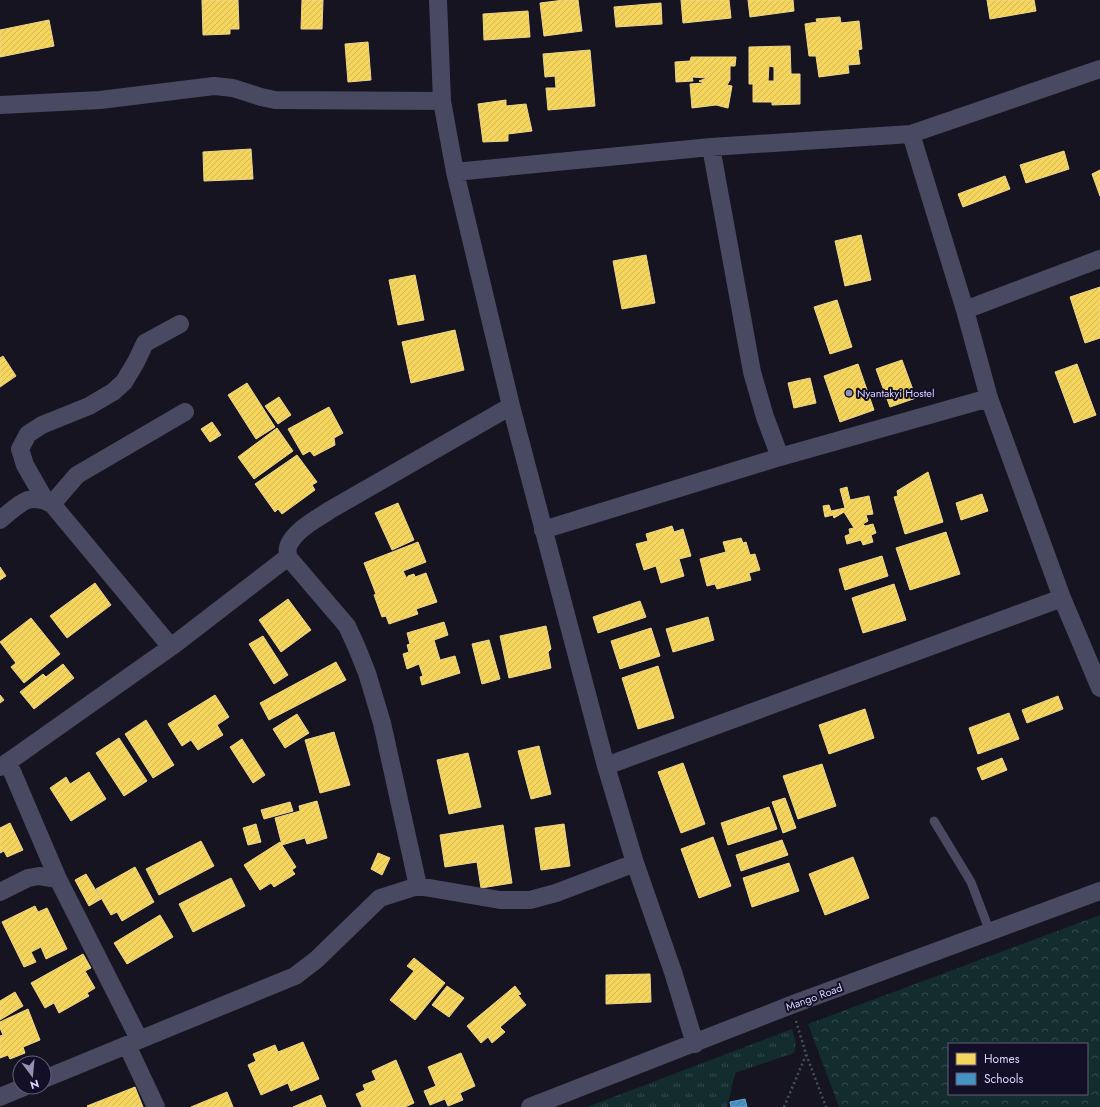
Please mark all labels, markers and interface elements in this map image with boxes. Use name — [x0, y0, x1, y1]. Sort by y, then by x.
place label: Nyantakyi Hostel — [857, 385, 935, 401]
marker: Nyantakyi Hostel — [844, 388, 854, 398]
street label: Mango Road — [783, 979, 845, 1015]
legend — [948, 1043, 1088, 1095]
text: Homes — [984, 1050, 1020, 1068]
north arrow — [12, 1055, 52, 1095]
text: Schools — [984, 1070, 1023, 1088]
text: N — [28, 1076, 41, 1094]

